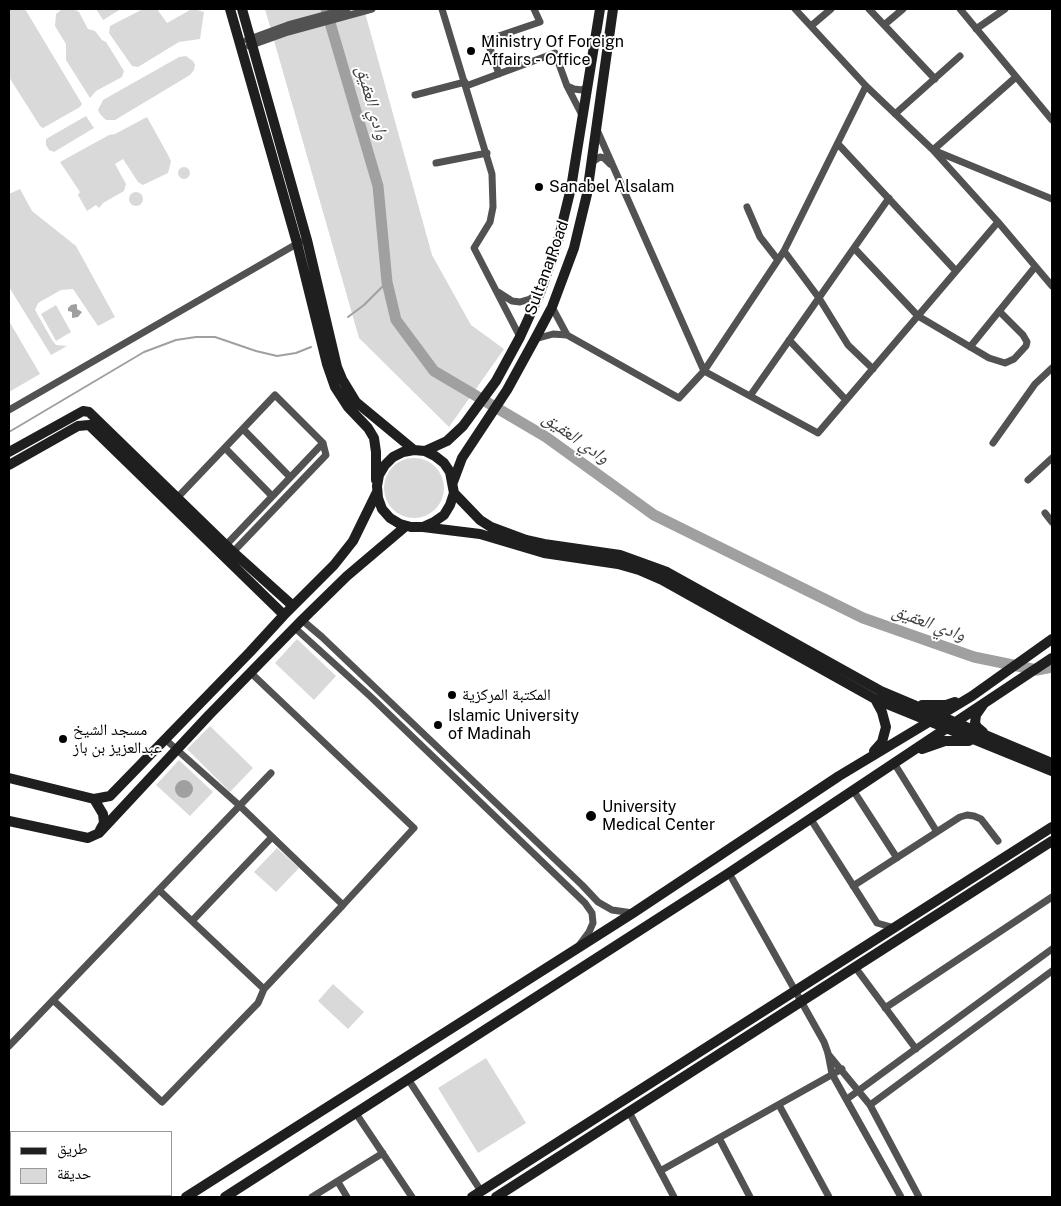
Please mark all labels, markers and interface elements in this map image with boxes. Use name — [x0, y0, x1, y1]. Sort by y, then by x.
place label: Ministry Of Foreign Affairs - Office — [481, 32, 624, 70]
marker: Ministry Of Foreign Affairs - Office — [465, 45, 477, 57]
water label: وادي العقيق — [351, 63, 393, 143]
place label: Sanabel Alsalam — [549, 177, 674, 197]
marker: Sanabel Alsalam — [533, 181, 545, 193]
street label: Sultana Road — [521, 218, 573, 318]
water label: وادي العقيق — [539, 407, 613, 469]
water label: وادي العقيق — [889, 600, 969, 646]
place label: المكتبة المركزية — [462, 685, 551, 705]
marker: المكتبة المركزية — [446, 689, 458, 701]
place label: Islamic University of Madinah — [448, 706, 579, 744]
marker: Islamic University of Madinah — [432, 719, 444, 731]
place label: مسجد الشيخ عبدالعزيز بن باز — [73, 720, 162, 758]
marker: مسجد الشيخ عبدالعزيز بن باز — [57, 733, 69, 745]
place label: University Medical Center — [602, 797, 715, 835]
marker: University Medical Center — [584, 809, 598, 823]
legend — [10, 1131, 172, 1196]
text: طريق — [57, 1140, 88, 1157]
text: حديقة — [57, 1165, 91, 1182]

